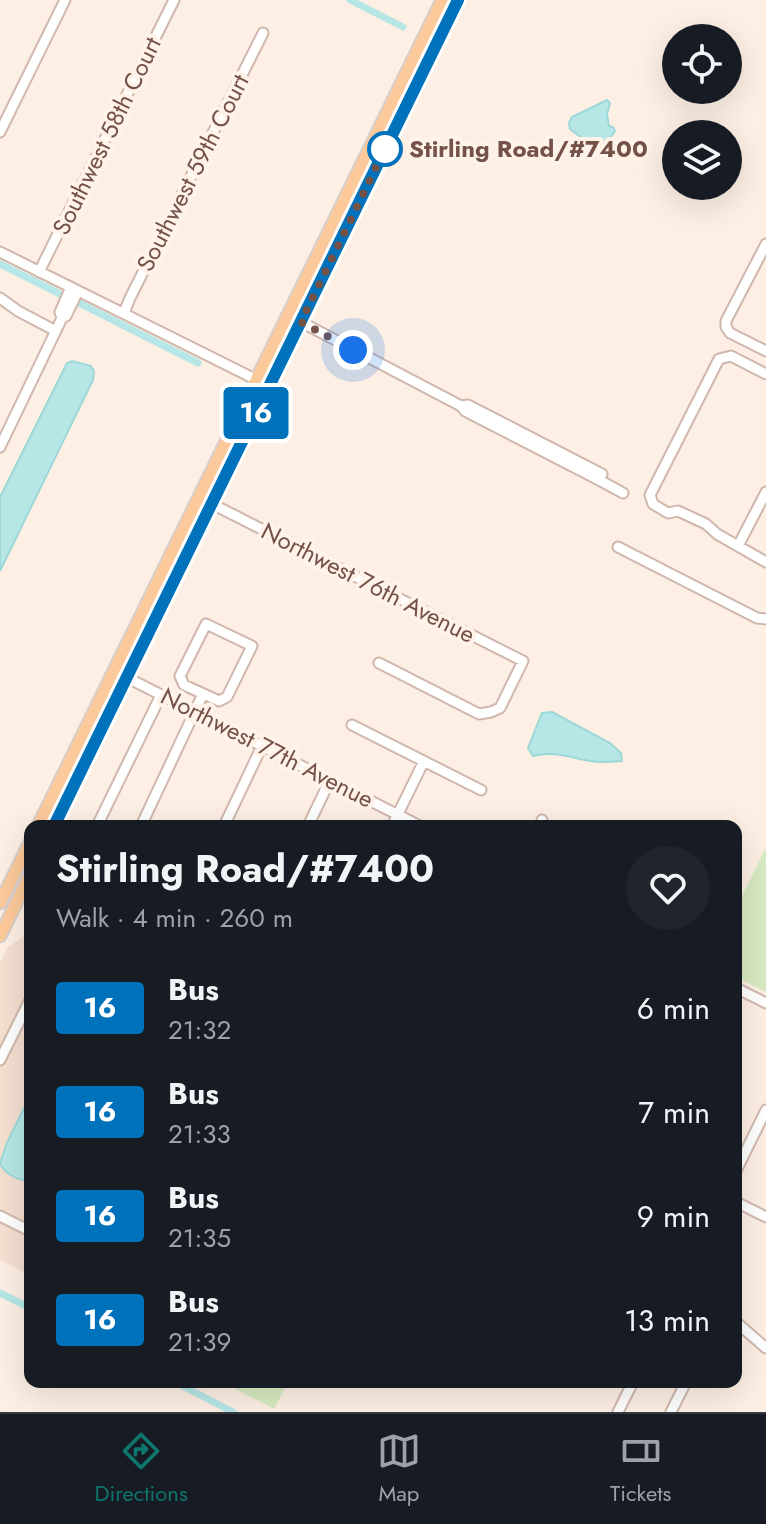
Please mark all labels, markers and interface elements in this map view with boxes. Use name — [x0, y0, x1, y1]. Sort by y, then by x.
map controls — [662, 24, 742, 200]
button: locate — [662, 24, 742, 104]
street label: Southwest 58th Court — [43, 31, 170, 241]
street label: Southwest 59th Court — [128, 68, 258, 277]
button: layers — [662, 120, 742, 200]
place label: Stirling Road/#7400 — [409, 131, 648, 166]
marker: Stirling Road/#7400 — [368, 132, 402, 166]
your location — [333, 330, 373, 370]
line badge: 16 — [220, 387, 292, 439]
text: 16 — [240, 392, 272, 433]
street label: Northwest 76th Avenue — [255, 513, 481, 652]
street label: Northwest 77th Avenue — [155, 679, 380, 816]
text: Stirling Road/#7400 — [56, 841, 434, 896]
button: heart — [626, 846, 710, 930]
text: Walk · 4 min · 260 m — [56, 899, 293, 937]
text: Bus — [168, 968, 219, 1011]
text: 16 — [84, 987, 116, 1028]
text: 6 min — [637, 987, 710, 1030]
text: 21:32 — [168, 1011, 231, 1049]
text: Bus — [168, 1072, 219, 1115]
text: 16 — [84, 1091, 116, 1132]
text: 7 min — [638, 1091, 710, 1134]
text: 21:33 — [168, 1115, 231, 1153]
text: Bus — [168, 1176, 219, 1219]
text: 16 — [84, 1195, 116, 1236]
text: 9 min — [637, 1195, 710, 1238]
text: 21:35 — [168, 1219, 231, 1257]
text: Bus — [168, 1280, 219, 1323]
text: 16 — [84, 1299, 116, 1340]
text: 13 min — [624, 1299, 710, 1342]
text: 21:39 — [168, 1323, 231, 1361]
tab: Directions — [95, 1429, 188, 1509]
tab: Map — [377, 1429, 421, 1509]
tab: Tickets — [610, 1429, 671, 1509]

